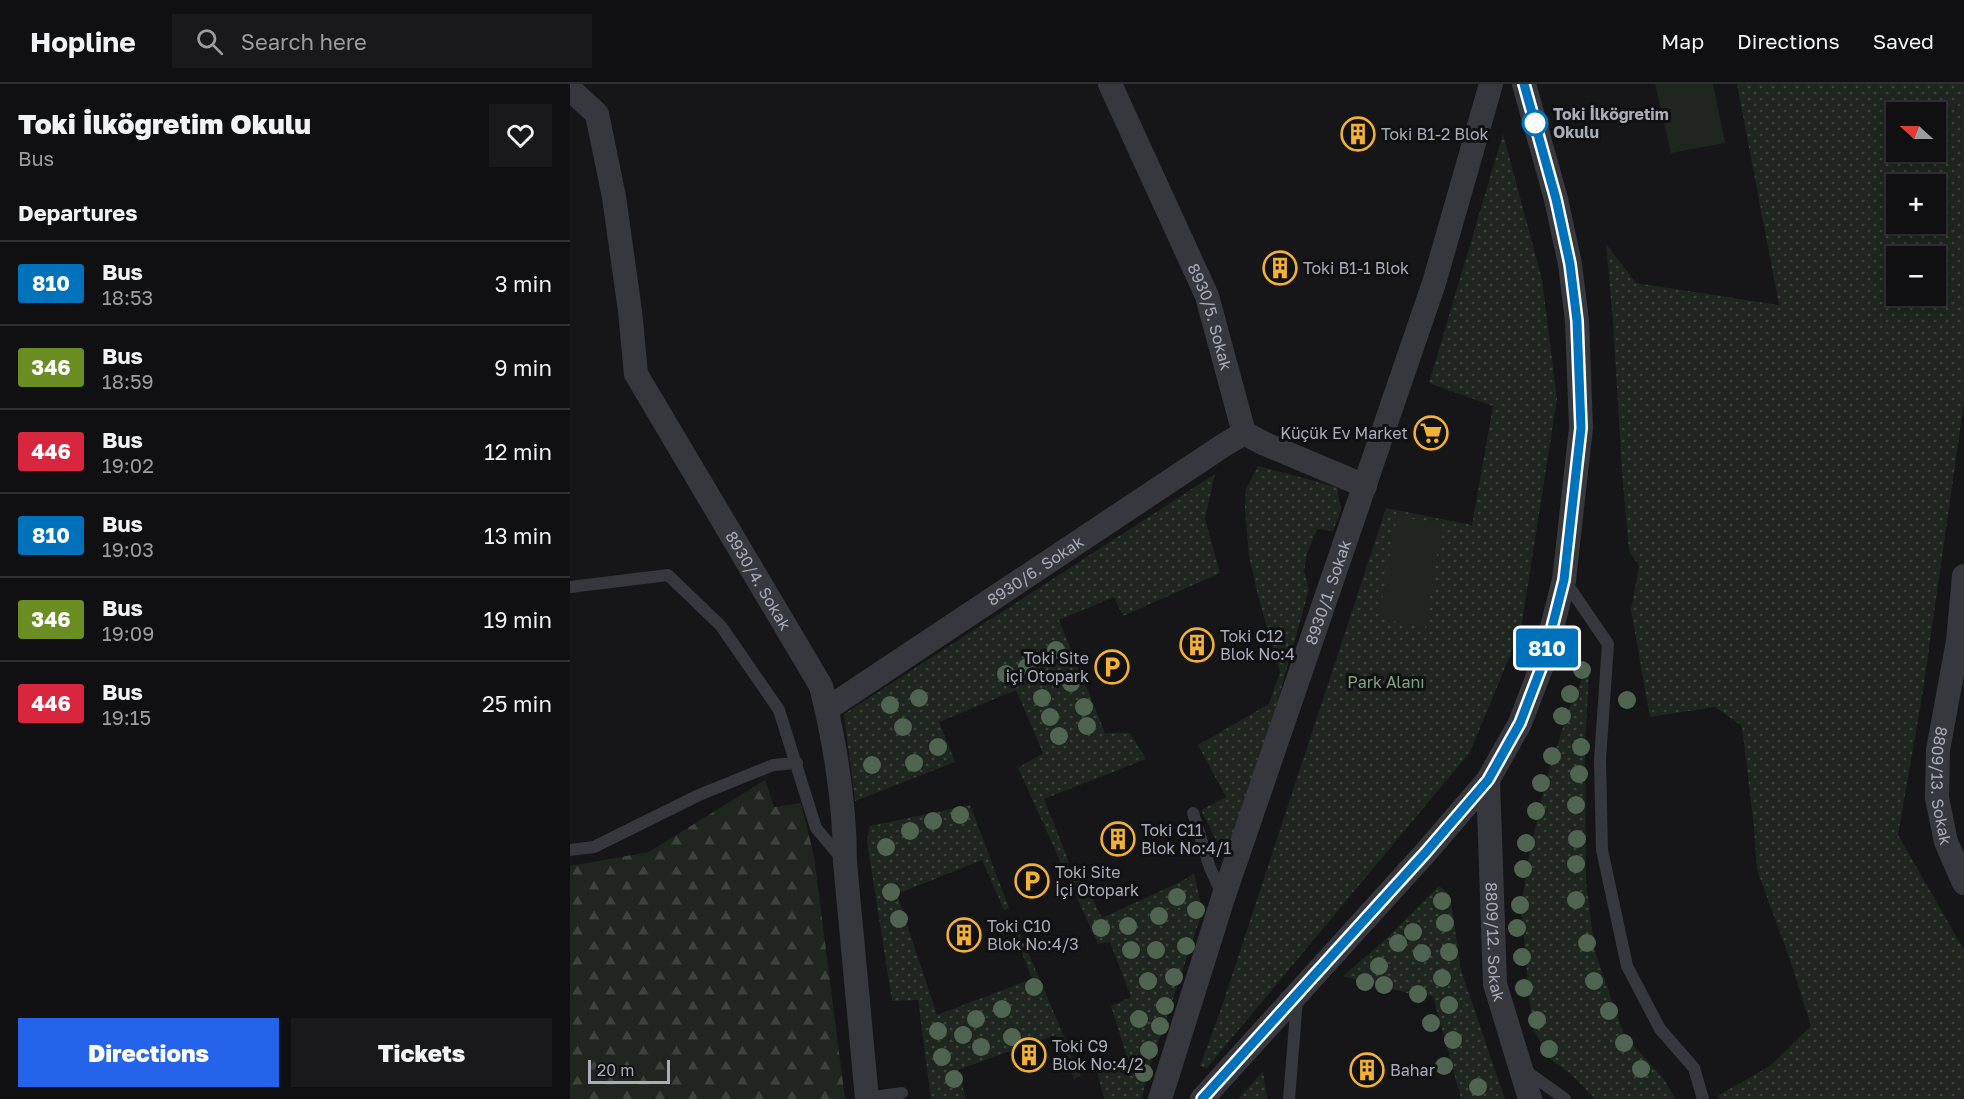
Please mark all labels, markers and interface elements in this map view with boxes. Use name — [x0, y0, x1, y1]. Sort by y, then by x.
search box — [172, 14, 592, 68]
text: Hopline — [30, 25, 136, 58]
icon: search — [193, 25, 226, 58]
text: Search here — [241, 28, 367, 55]
text: Map — [1661, 28, 1704, 54]
text: Directions — [1737, 28, 1840, 54]
text: Saved — [1873, 28, 1934, 54]
north arrow — [1886, 102, 1946, 162]
map controls — [1886, 102, 1946, 306]
button: heart — [489, 104, 552, 167]
place label: Toki İlköğretim Okulu — [1553, 104, 1669, 142]
text: Toki İlköğretim Okulu — [18, 107, 311, 140]
marker: Toki İlköğretim Okulu — [1522, 110, 1548, 136]
building icon: Toki B1-2 Blok — [1340, 116, 1376, 152]
place label: Toki B1-2 Blok — [1381, 124, 1489, 144]
text: Bus — [18, 146, 54, 170]
button: + — [1886, 174, 1946, 234]
text: Departures — [18, 199, 137, 226]
button: − — [1886, 246, 1946, 306]
building icon: Toki B1-1 Blok — [1262, 250, 1298, 286]
text: Bus — [102, 258, 143, 285]
place label: Toki B1-1 Blok — [1303, 258, 1409, 278]
street label: 8930/5. Sokak — [1183, 260, 1237, 373]
text: 810 — [32, 270, 70, 296]
text: 3 min — [495, 270, 552, 297]
text: 18:53 — [102, 285, 153, 309]
text: Bus — [102, 342, 143, 369]
text: 346 — [31, 354, 71, 380]
text: 9 min — [494, 354, 552, 381]
text: 18:59 — [102, 369, 154, 393]
supermarket icon: Küçük Ev Market — [1413, 415, 1449, 451]
place label: Küçük Ev Market — [1280, 423, 1408, 443]
text: Bus — [102, 426, 143, 453]
text: 446 — [31, 438, 71, 464]
text: 12 min — [484, 438, 552, 465]
text: 19:02 — [102, 453, 154, 477]
text: Bus — [102, 510, 143, 537]
text: 810 — [32, 522, 70, 548]
text: 13 min — [484, 522, 552, 549]
street label: 8930/4. Sokak — [721, 527, 796, 634]
street label: 8930/6. Sokak — [983, 531, 1087, 610]
text: 19:03 — [102, 537, 154, 561]
street label: 8930/1. Sokak — [1301, 537, 1355, 647]
text: Bus — [102, 594, 143, 621]
text: 346 — [31, 606, 71, 632]
text: 19 min — [484, 606, 552, 633]
text: 19:09 — [102, 621, 154, 645]
place label: Toki C12 Blok No:4 — [1220, 626, 1295, 664]
building icon: Toki C12 Blok No:4 — [1179, 627, 1215, 663]
line badge: 810 — [1512, 628, 1582, 668]
text: 810 — [1528, 635, 1566, 661]
place label: Toki Site içi Otopark — [1006, 648, 1089, 686]
parking icon: Toki Site içi Otopark — [1094, 649, 1130, 685]
park label: Park Alanı — [1347, 672, 1425, 692]
text: Bus — [102, 678, 143, 705]
text: 446 — [31, 690, 71, 716]
text: 25 min — [482, 690, 552, 717]
text: 19:15 — [102, 705, 151, 729]
street label: 8809/13. Sokak — [1927, 725, 1956, 847]
place label: Toki C11 Blok No:4/1 — [1141, 820, 1231, 858]
building icon: Toki C11 Blok No:4/1 — [1100, 821, 1136, 857]
place label: Toki Site İçi Otopark — [1055, 862, 1139, 900]
parking icon: Toki Site İçi Otopark — [1014, 863, 1050, 899]
street label: 8809/12. Sokak — [1482, 882, 1510, 1004]
place label: Toki C10 Blok No:4/3 — [987, 916, 1079, 954]
building icon: Toki C10 Blok No:4/3 — [946, 917, 982, 953]
button: Directions — [18, 1018, 279, 1087]
button: Tickets — [291, 1018, 552, 1087]
place label: Toki C9 Blok No:4/2 — [1052, 1036, 1144, 1074]
building icon: Toki C9 Blok No:4/2 — [1011, 1037, 1047, 1073]
building icon: Bahar — [1349, 1052, 1385, 1088]
scale bar — [588, 1057, 670, 1084]
text: 20 m — [597, 1060, 634, 1080]
place label: Bahar — [1390, 1060, 1435, 1080]

